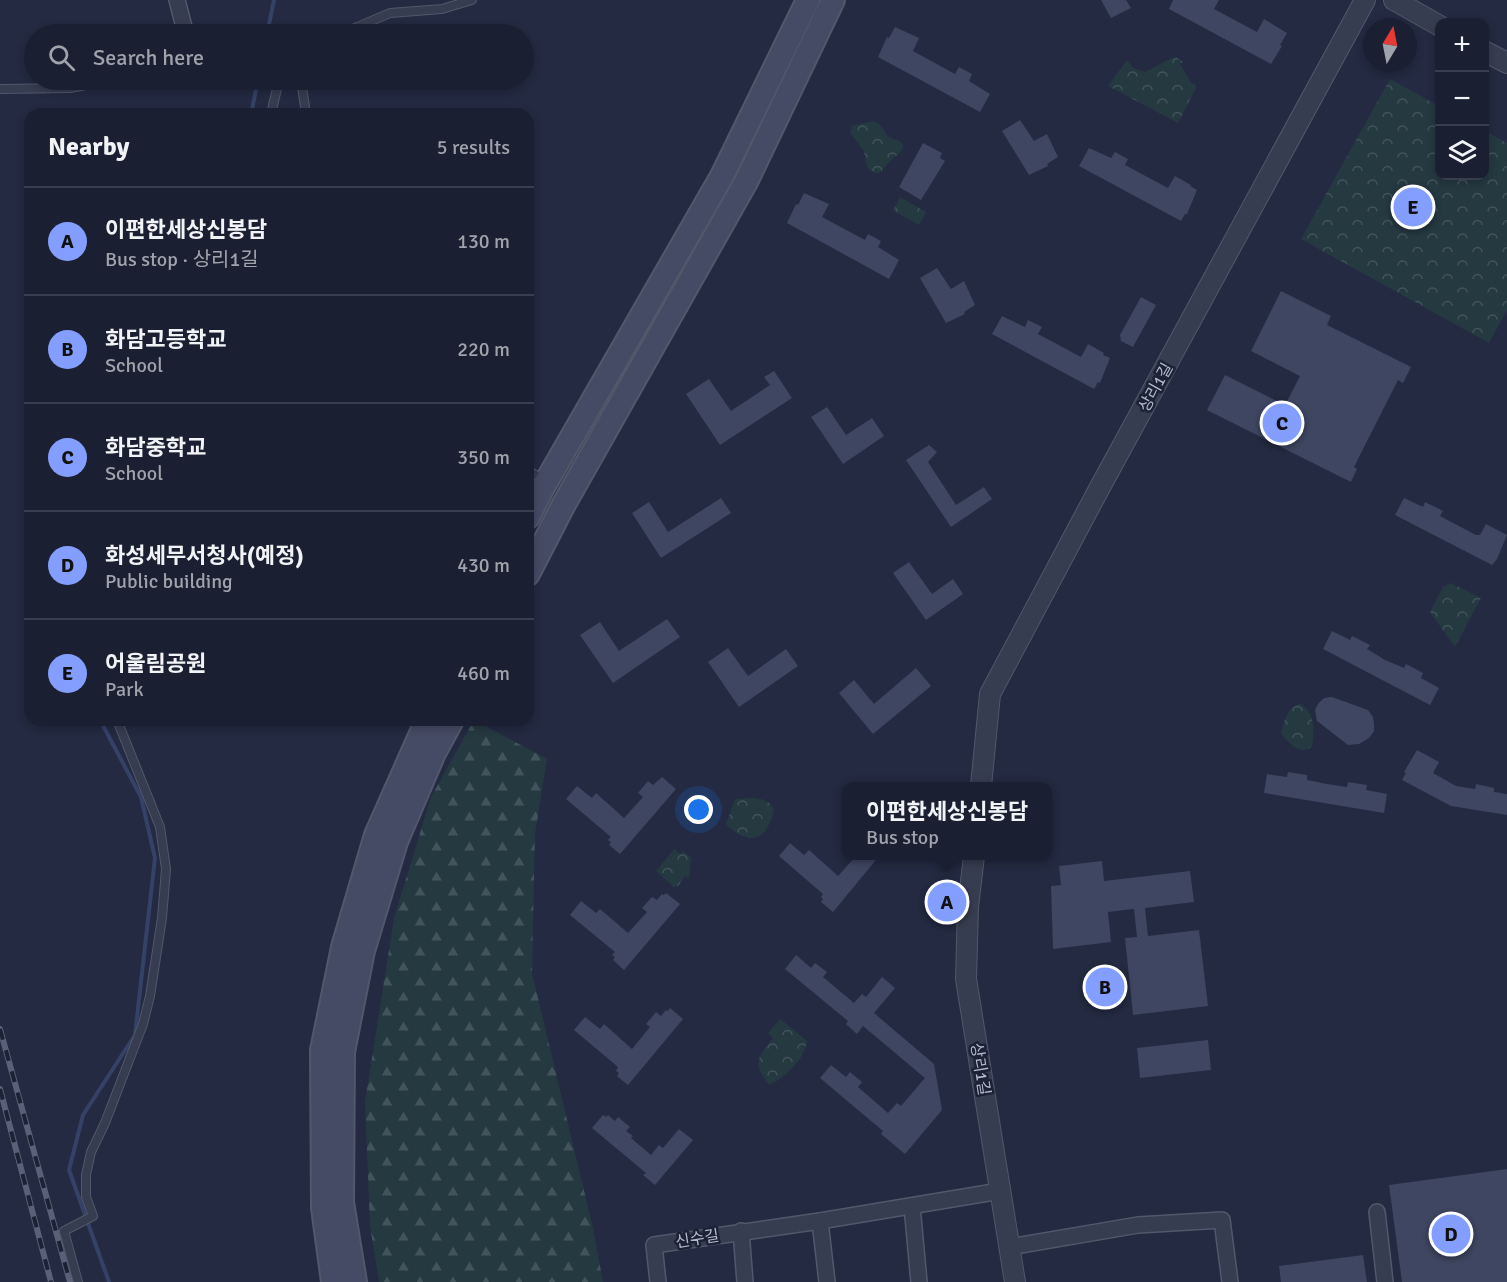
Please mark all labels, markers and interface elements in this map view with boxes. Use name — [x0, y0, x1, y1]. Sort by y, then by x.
north arrow — [1363, 18, 1417, 72]
map controls — [1435, 18, 1489, 180]
button: + — [1435, 18, 1489, 72]
search box — [24, 24, 534, 90]
icon: search — [45, 41, 78, 74]
text: Search here — [93, 44, 204, 71]
button: − — [1435, 72, 1489, 126]
button: layers — [1435, 126, 1489, 180]
text: Nearby — [48, 131, 129, 163]
text: 5 results — [437, 135, 510, 160]
pin: E — [1394, 184, 1432, 230]
text: 이편한세상신봉담 — [105, 216, 267, 243]
text: A — [61, 229, 74, 254]
text: 130 m — [457, 229, 510, 254]
text: Bus stop · 상리1길 — [105, 247, 259, 272]
text: 화담고등학교 — [105, 326, 226, 353]
text: B — [61, 337, 74, 362]
text: 220 m — [457, 337, 510, 362]
text: School — [105, 353, 163, 378]
street label: 상리1길 — [1134, 360, 1177, 415]
pin: C — [1262, 400, 1302, 446]
text: 화담중학교 — [105, 434, 206, 461]
text: C — [61, 445, 74, 470]
text: 350 m — [457, 445, 510, 470]
text: School — [105, 461, 163, 486]
text: 화성세무서청사(예정) — [105, 542, 304, 569]
text: D — [61, 553, 74, 578]
text: 430 m — [457, 553, 510, 578]
text: Public building — [105, 569, 233, 594]
text: 어울림공원 — [105, 650, 206, 677]
text: E — [62, 661, 73, 686]
text: 460 m — [457, 661, 510, 686]
text: Park — [105, 677, 143, 702]
popup — [842, 782, 1052, 860]
your location — [684, 795, 713, 824]
text: 이편한세상신봉담 — [866, 798, 1028, 825]
text: Bus stop — [866, 825, 939, 850]
pin: A — [928, 880, 966, 924]
pin: B — [1086, 964, 1124, 1010]
street label: 상리1길 — [966, 1042, 994, 1097]
pin: D — [1432, 1212, 1470, 1256]
street label: 신수길 — [674, 1226, 721, 1252]

